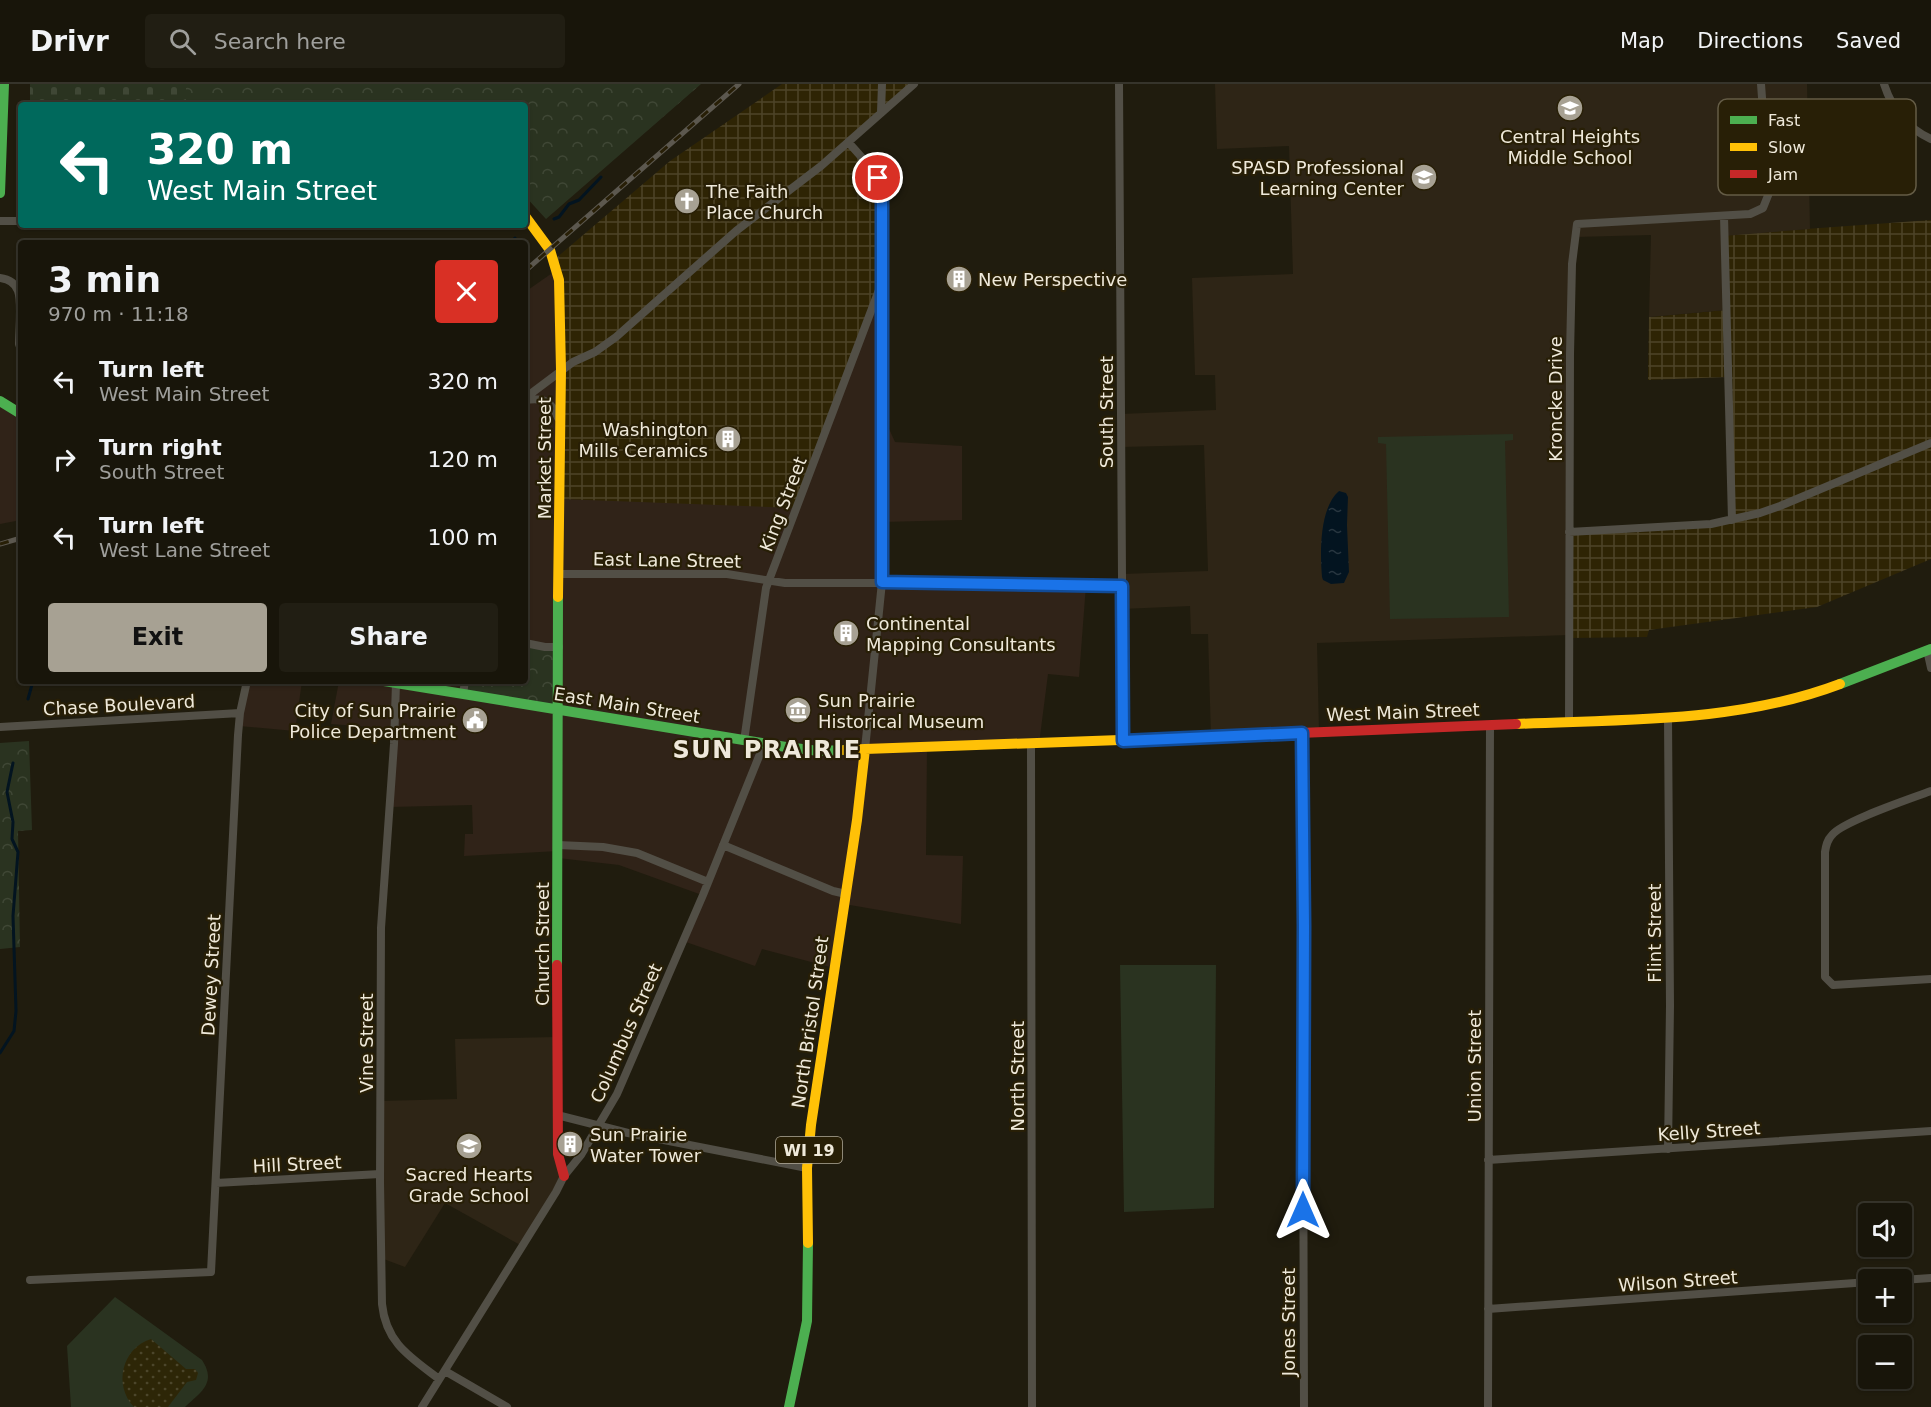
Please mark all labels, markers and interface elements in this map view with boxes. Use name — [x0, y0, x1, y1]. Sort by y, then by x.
search box — [145, 14, 565, 68]
text: Drivr — [30, 25, 109, 58]
icon: search — [166, 25, 199, 58]
text: Search here — [214, 29, 346, 54]
text: Map — [1620, 29, 1664, 53]
text: Directions — [1697, 29, 1803, 53]
text: Saved — [1836, 29, 1901, 53]
school or university icon: Central Heights Middle School — [1555, 93, 1585, 123]
legend — [1718, 99, 1916, 195]
text: Fast — [1768, 111, 1800, 130]
text: 320 m — [147, 125, 293, 174]
icon: left — [48, 126, 126, 204]
place label: Central Heights Middle School — [1500, 126, 1640, 168]
text: Slow — [1768, 138, 1805, 157]
pin — [852, 152, 903, 203]
place label: SPASD Professional Learning Center — [1231, 157, 1405, 199]
icon: arrive — [861, 161, 894, 194]
school or university icon: SPASD Professional Learning Center — [1409, 162, 1439, 192]
text: Jam — [1767, 165, 1798, 184]
text: West Main Street — [147, 175, 377, 206]
place label: The Faith Place Church — [705, 181, 823, 223]
church icon: The Faith Place Church — [672, 186, 702, 216]
text: 3 min — [48, 259, 161, 300]
button: close — [435, 260, 498, 323]
building icon: New Perspective — [944, 264, 974, 294]
place label: New Perspective — [978, 269, 1127, 290]
text: 970 m · 11:18 — [48, 302, 189, 326]
street label: Kroncke Drive — [1545, 336, 1566, 462]
street label: South Street — [1096, 356, 1117, 468]
text: Turn left — [99, 357, 204, 382]
icon: left — [48, 365, 81, 398]
text: 320 m — [428, 369, 498, 394]
text: West Main Street — [99, 382, 269, 406]
street label: Market Street — [534, 397, 555, 519]
place label: Washington Mills Ceramics — [578, 419, 708, 461]
building icon: Washington Mills Ceramics — [713, 424, 743, 454]
text: Turn right — [99, 435, 222, 460]
icon: right — [48, 443, 81, 476]
text: 120 m — [428, 447, 498, 472]
street label: King Street — [755, 454, 811, 554]
text: South Street — [99, 460, 224, 484]
text: Turn left — [99, 513, 204, 538]
icon: left — [48, 521, 81, 554]
text: 100 m — [428, 525, 498, 550]
text: West Lane Street — [99, 538, 270, 562]
street label: East Lane Street — [593, 548, 741, 572]
button: Exit — [48, 603, 267, 672]
button: Share — [279, 603, 498, 672]
place label: Continental Mapping Consultants — [866, 613, 1056, 655]
building icon: Continental Mapping Consultants — [831, 618, 861, 648]
street label: East Main Street — [552, 683, 702, 727]
place label: Sun Prairie Historical Museum — [818, 690, 984, 732]
street label: Chase Boulevard — [42, 691, 196, 719]
museum icon: Sun Prairie Historical Museum — [783, 695, 813, 725]
street label: West Main Street — [1326, 699, 1480, 725]
place label: City of Sun Prairie Police Department — [289, 700, 456, 742]
public building icon: City of Sun Prairie Police Department — [460, 705, 490, 735]
district label: SUN PRAIRIE — [672, 736, 862, 764]
street label: Church Street — [532, 882, 553, 1006]
street label: Flint Street — [1644, 883, 1665, 983]
street label: Dewey Street — [197, 914, 225, 1036]
street label: North Bristol Street — [788, 935, 832, 1109]
street label: Columbus Street — [586, 960, 666, 1106]
street label: Vine Street — [356, 993, 377, 1093]
street label: Union Street — [1464, 1010, 1485, 1122]
street label: North Street — [1007, 1021, 1028, 1131]
street label: Kelly Street — [1657, 1117, 1761, 1145]
place label: Sun Prairie Water Tower — [590, 1124, 702, 1166]
building icon: Sun Prairie Water Tower — [555, 1129, 585, 1159]
school or university icon: Sacred Hearts Grade School — [454, 1131, 484, 1161]
road number: WI 19 — [776, 1137, 842, 1163]
street label: Hill Street — [252, 1151, 342, 1177]
place label: Sacred Hearts Grade School — [405, 1164, 533, 1206]
position arrow — [1271, 1178, 1335, 1242]
map controls — [1858, 1203, 1912, 1389]
button: sound — [1858, 1203, 1912, 1257]
street label: Wilson Street — [1618, 1266, 1738, 1296]
street label: Jones Street — [1278, 1268, 1299, 1377]
button: + — [1858, 1269, 1912, 1323]
button: − — [1858, 1335, 1912, 1389]

